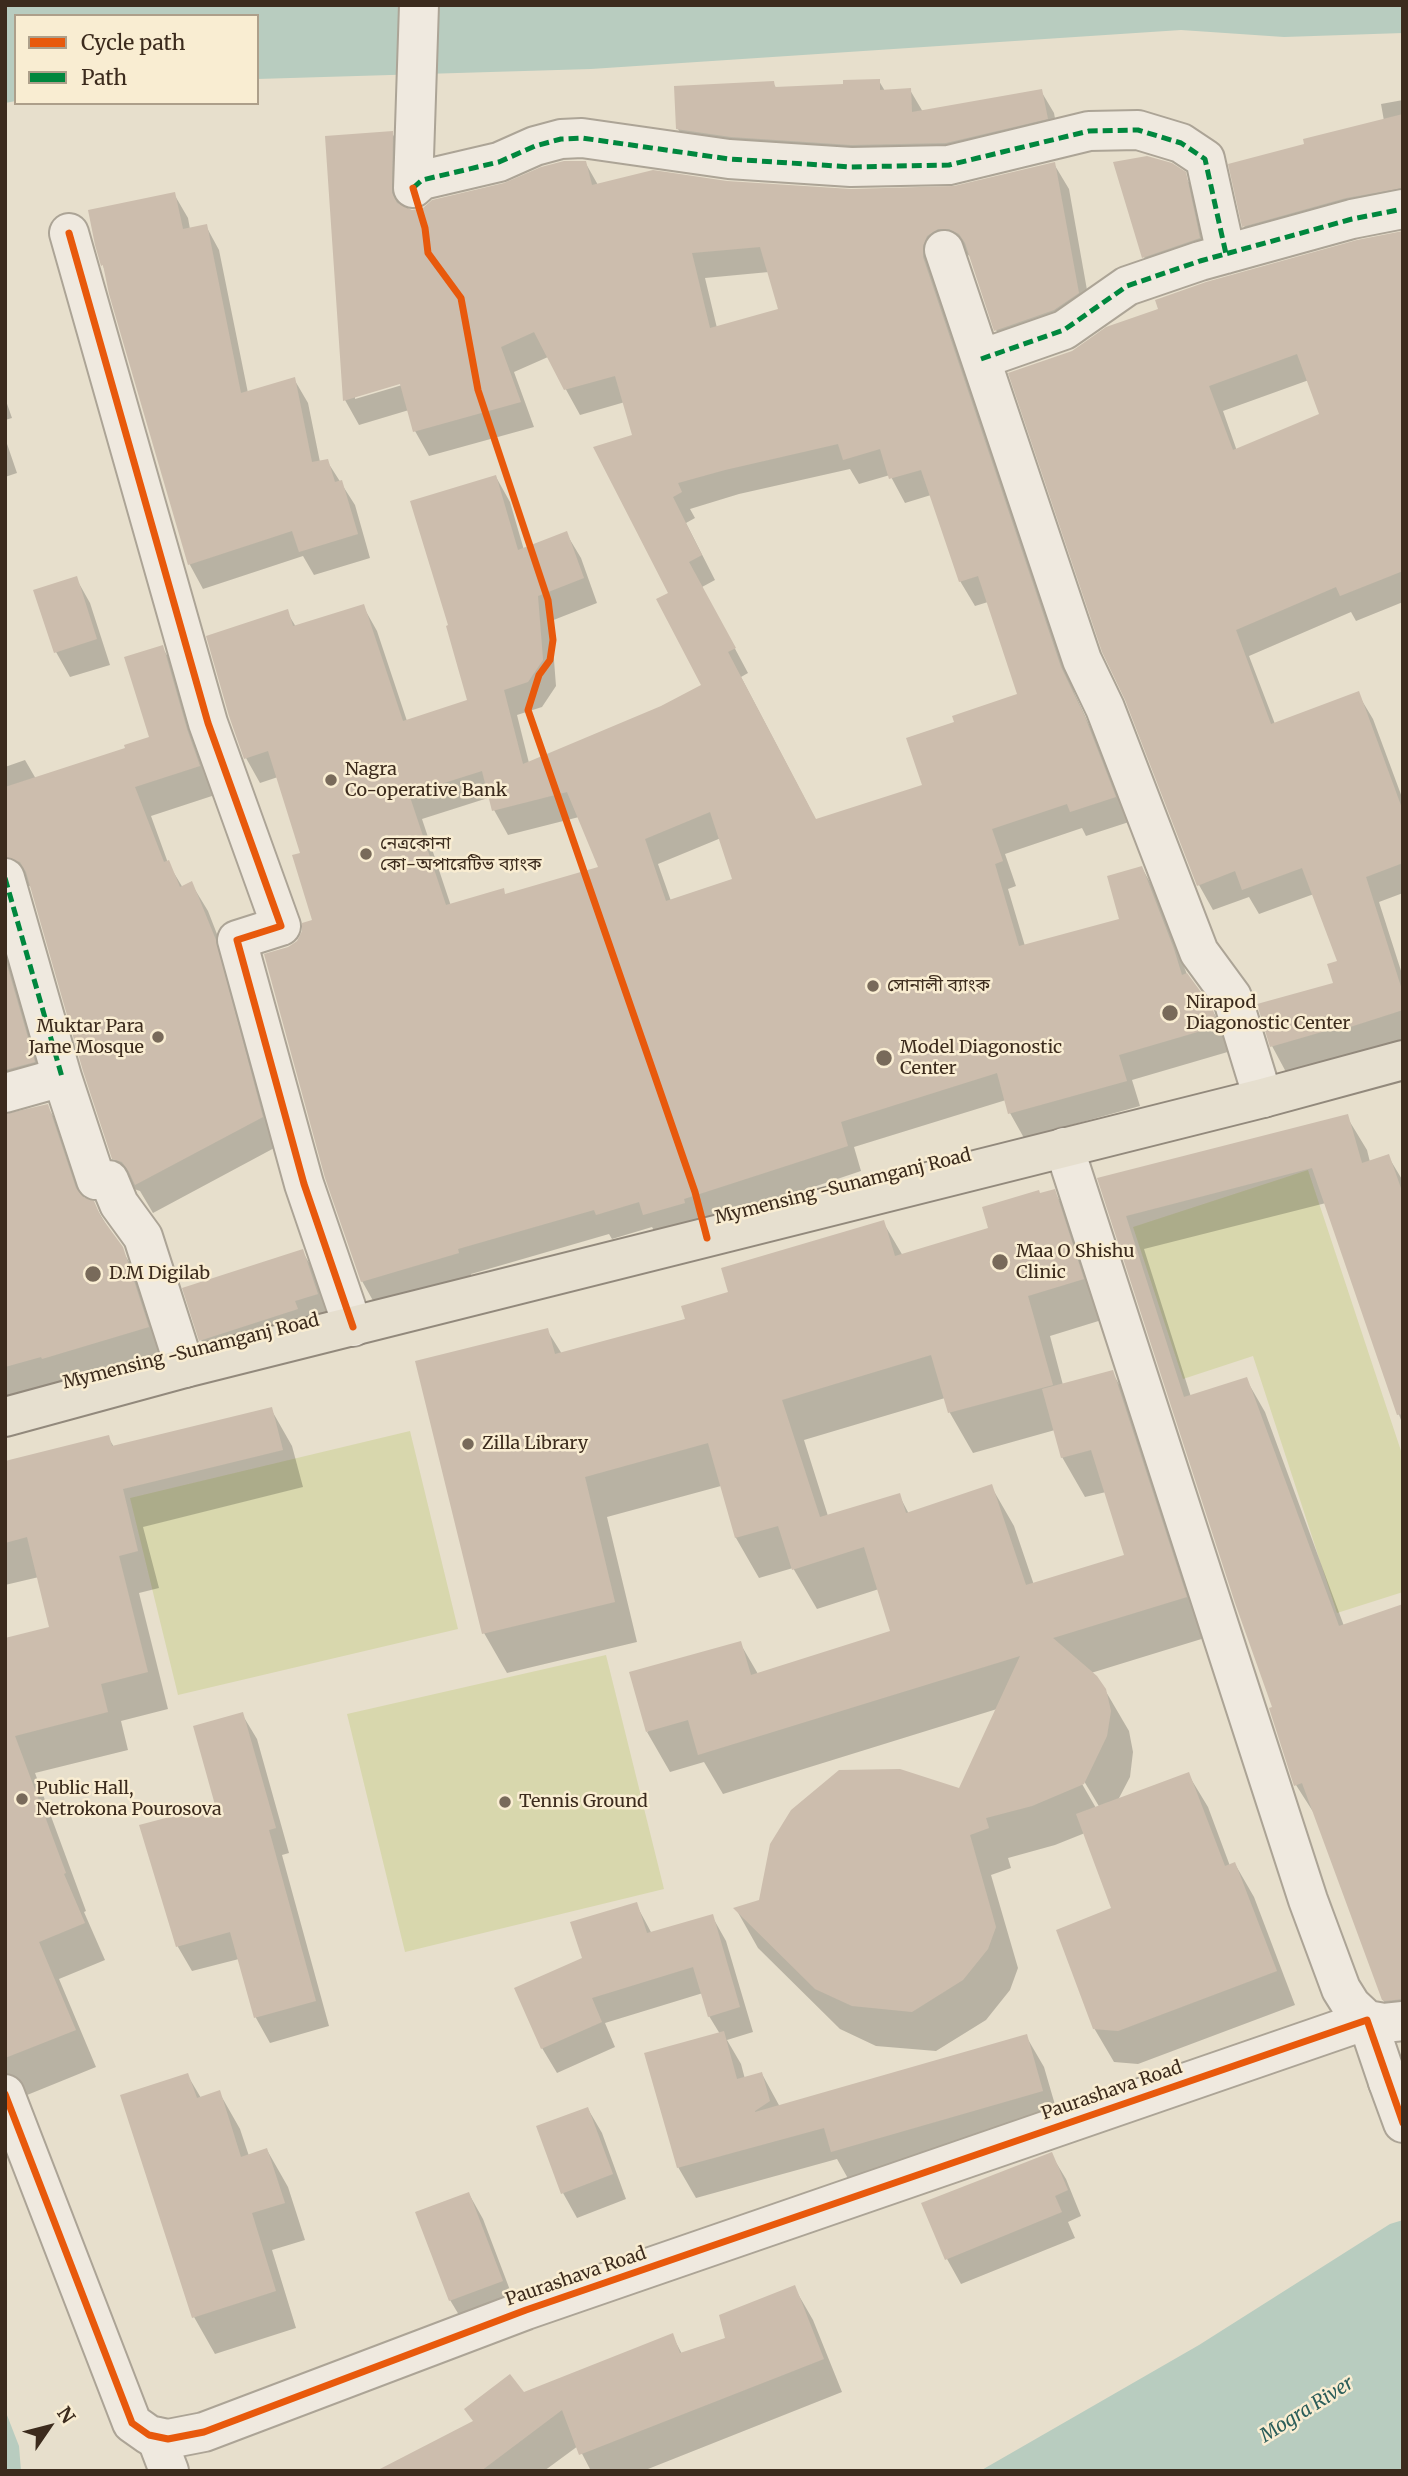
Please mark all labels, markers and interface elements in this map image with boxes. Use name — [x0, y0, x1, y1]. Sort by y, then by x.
legend — [14, 14, 259, 105]
text: Cycle path — [81, 29, 185, 56]
text: Path — [81, 64, 127, 91]
place label: Nagra Co-operative Bank — [345, 759, 507, 802]
marker: Nagra Co-operative Bank — [323, 772, 339, 788]
place label: নেত্রকোনা কো-অপারেটিভ ব্যাংক — [380, 833, 542, 876]
marker: নেত্রকোনা কো-অপারেটিভ ব্যাংক — [358, 846, 374, 862]
place label: সোনালী ব্যাংক — [887, 975, 990, 997]
marker: সোনালী ব্যাংক — [865, 978, 881, 994]
place label: Nirapod Diagonostic Center — [1186, 992, 1350, 1034]
marker: Nirapod Diagonostic Center — [1160, 1003, 1180, 1023]
place label: Muktar Para Jame Mosque — [28, 1016, 144, 1058]
marker: Muktar Para Jame Mosque — [150, 1029, 166, 1045]
place label: Model Diagonostic Center — [900, 1037, 1062, 1080]
marker: Model Diagonostic Center — [874, 1048, 894, 1068]
street label: Mymensing -Sunamganj Road — [713, 1145, 973, 1229]
place label: Maa O Shishu Clinic — [1016, 1241, 1134, 1284]
marker: Maa O Shishu Clinic — [990, 1252, 1010, 1272]
place label: D.M Digilab — [109, 1263, 210, 1285]
marker: D.M Digilab — [83, 1264, 103, 1284]
street label: Mymensing -Sunamganj Road — [61, 1310, 321, 1394]
place label: Zilla Library — [482, 1433, 588, 1455]
marker: Zilla Library — [460, 1436, 476, 1452]
place label: Public Hall, Netrokona Pourosova — [36, 1778, 222, 1820]
marker: Public Hall, Netrokona Pourosova — [14, 1791, 30, 1807]
place label: Tennis Ground — [519, 1791, 648, 1813]
marker: Tennis Ground — [497, 1794, 513, 1810]
street label: Paurashava Road — [1039, 2057, 1185, 2125]
street label: Paurashava Road — [503, 2243, 649, 2311]
water label: Mogra River — [1256, 2372, 1358, 2448]
north arrow — [14, 2392, 84, 2462]
text: N — [52, 2402, 80, 2428]

